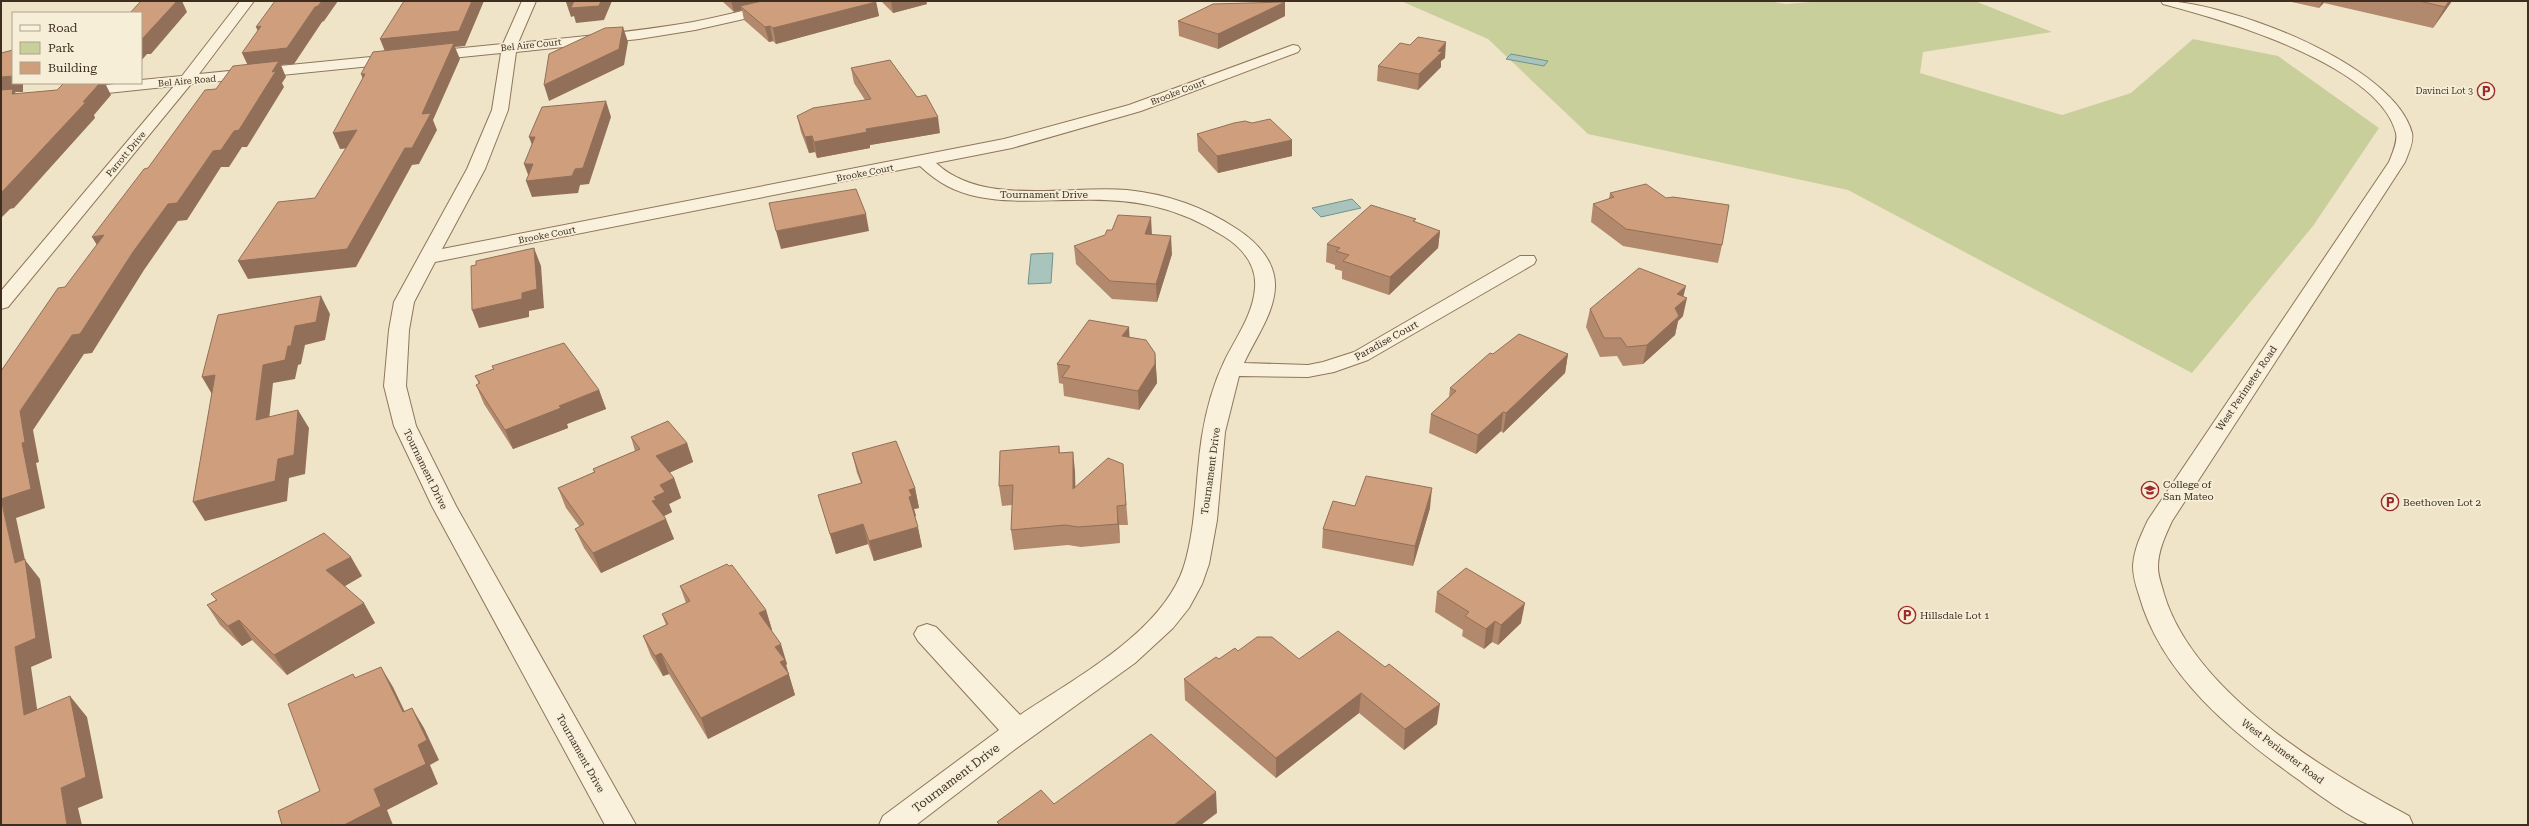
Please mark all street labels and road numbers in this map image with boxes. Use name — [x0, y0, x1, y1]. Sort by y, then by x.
street label: Bel Aire Court — [500, 37, 562, 53]
street label: Bel Aire Road — [158, 73, 217, 89]
street label: Brooke Court — [1149, 77, 1208, 107]
street label: Parrott Drive — [104, 129, 148, 179]
street label: Brooke Court — [835, 162, 895, 183]
street label: Tournament Drive — [1000, 189, 1088, 200]
street label: Brooke Court — [517, 224, 577, 245]
street label: Paradise Court — [1353, 318, 1420, 362]
street label: West Perimeter Road — [2214, 343, 2279, 433]
street label: Tournament Drive — [1199, 426, 1222, 515]
street label: Tournament Drive — [401, 427, 450, 512]
street label: Tournament Drive — [554, 712, 607, 795]
street label: West Perimeter Road — [2239, 717, 2326, 786]
street label: Tournament Drive — [910, 740, 1003, 815]

